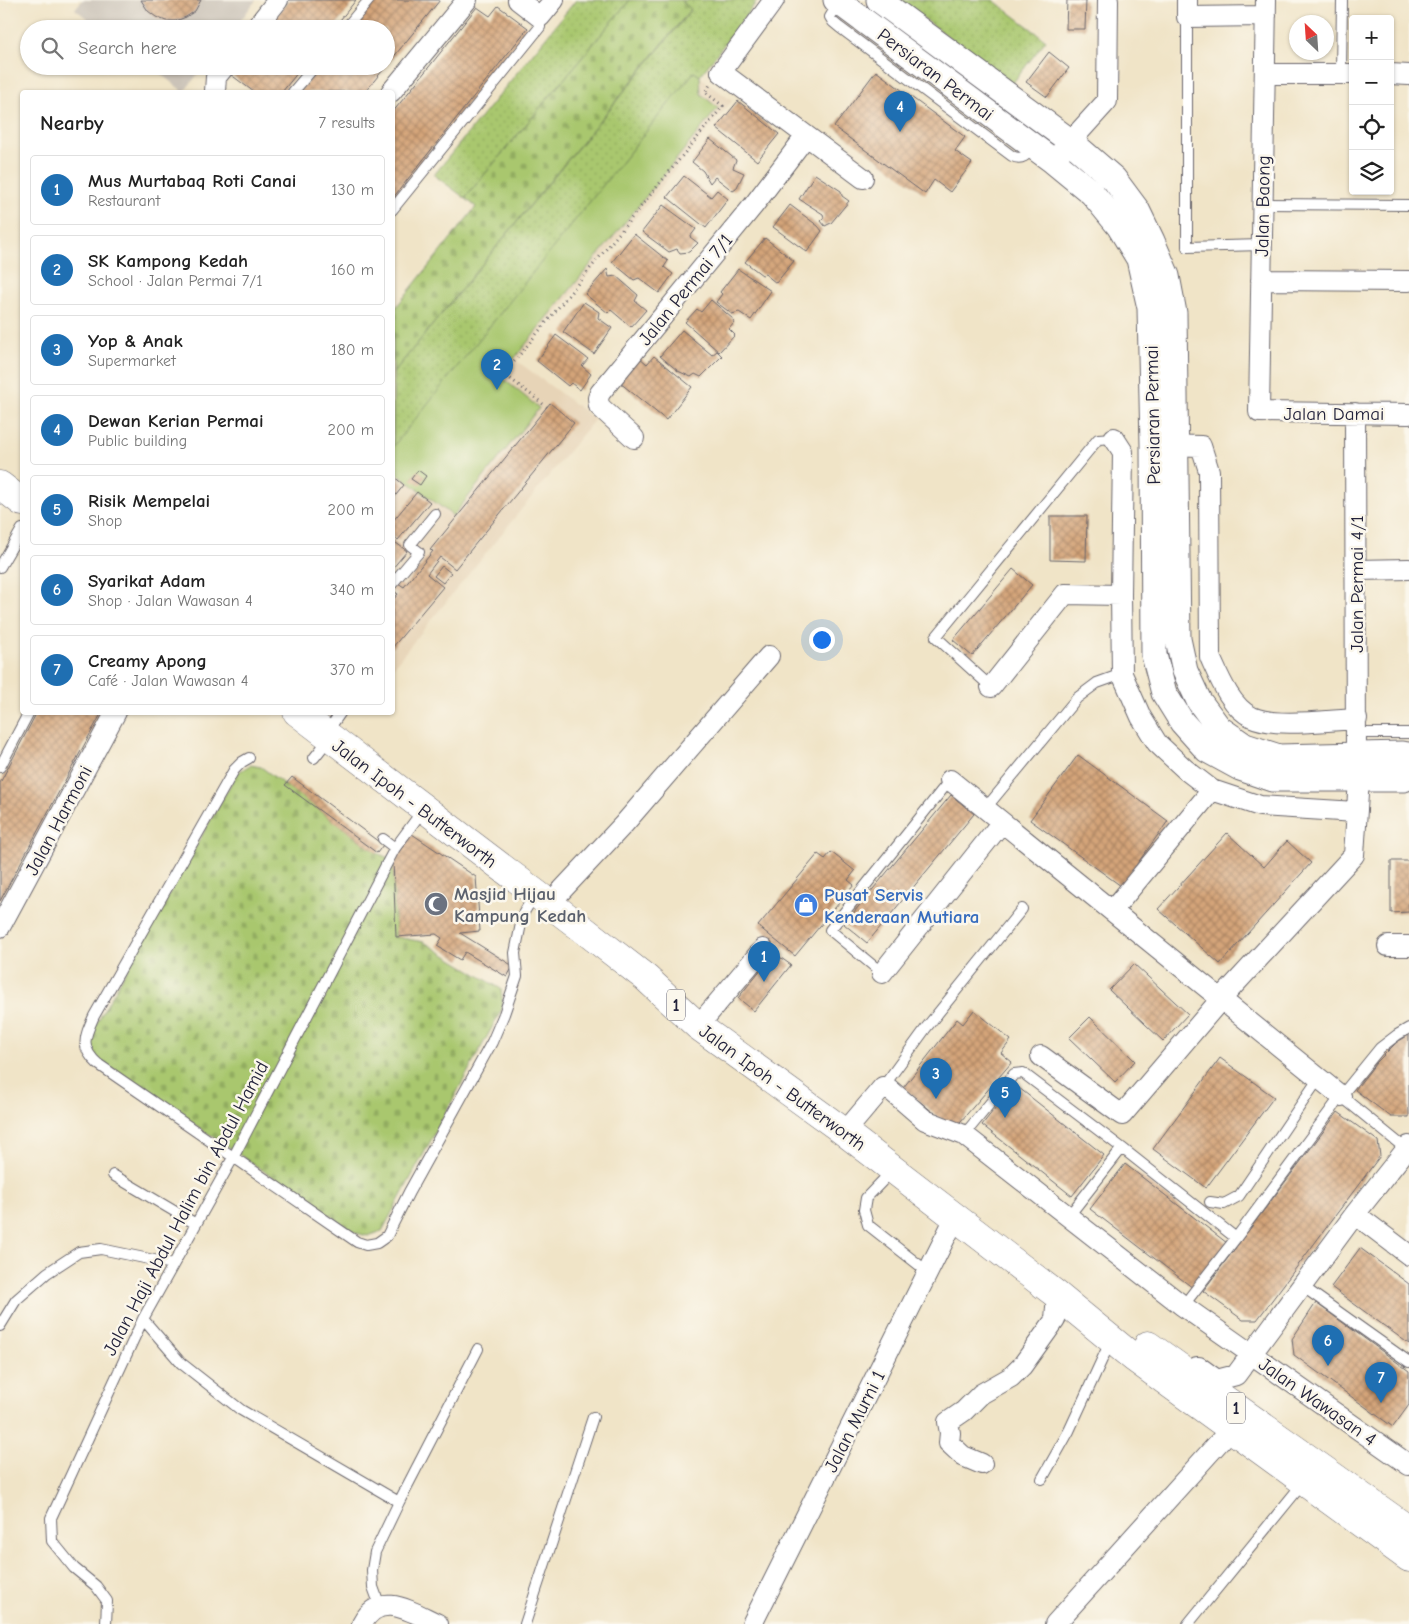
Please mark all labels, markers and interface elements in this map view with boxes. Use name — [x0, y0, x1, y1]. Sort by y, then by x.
north arrow — [1289, 15, 1334, 60]
map controls — [1349, 15, 1394, 195]
button: + — [1349, 15, 1394, 60]
search box — [20, 20, 395, 75]
street label: Persiaran Permai — [873, 24, 998, 126]
icon: search — [38, 34, 66, 62]
text: Search here — [78, 37, 177, 59]
button: − — [1349, 60, 1394, 105]
pin: 4 — [884, 91, 916, 132]
button: locate — [1349, 105, 1394, 150]
text: Nearby — [40, 111, 104, 135]
text: 7 results — [318, 114, 375, 132]
button: layers — [1349, 150, 1394, 195]
street label: Jalan Baong — [1251, 155, 1275, 257]
text: Mus Murtabaq Roti Canai — [88, 170, 296, 192]
text: 1 — [54, 181, 60, 199]
text: 130 m — [331, 181, 374, 199]
text: Restaurant — [88, 192, 160, 210]
street label: Jalan Permai 7/1 — [634, 229, 737, 350]
text: SK Kampong Kedah — [88, 250, 248, 272]
text: 2 — [53, 261, 61, 279]
text: 160 m — [331, 261, 374, 279]
text: School · Jalan Permai 7/1 — [88, 272, 263, 290]
text: Yop & Anak — [88, 330, 183, 352]
text: 3 — [53, 341, 61, 359]
text: 180 m — [331, 341, 374, 359]
street label: Persiaran Permai — [1141, 345, 1165, 485]
pin: 2 — [481, 349, 513, 390]
text: Supermarket — [88, 352, 176, 370]
street label: Jalan Damai — [1284, 403, 1384, 425]
text: Dewan Kerian Permai — [88, 410, 264, 432]
text: 4 — [53, 421, 61, 439]
text: 200 m — [328, 421, 374, 439]
text: Public building — [88, 432, 187, 450]
text: Risik Mempelai — [88, 490, 210, 512]
text: 5 — [53, 501, 61, 519]
text: 200 m — [328, 501, 374, 519]
text: Shop — [88, 512, 122, 530]
street label: Jalan Permai 4/1 — [1346, 515, 1368, 653]
text: Syarikat Adam — [88, 570, 205, 592]
text: 6 — [53, 581, 61, 599]
text: 340 m — [330, 581, 374, 599]
text: Shop · Jalan Wawasan 4 — [88, 592, 253, 610]
your location — [809, 627, 835, 653]
text: Creamy Apong — [88, 650, 207, 672]
text: 7 — [53, 661, 61, 679]
text: 370 m — [330, 661, 374, 679]
text: Café · Jalan Wawasan 4 — [88, 672, 248, 690]
street label: Jalan Ipoh - Butterworth — [328, 735, 501, 873]
street label: Jalan Harmoni — [21, 762, 97, 879]
place label: Masjid Hijau Kampung Kedah — [454, 883, 586, 927]
place label: Pusat Servis Kenderaan Mutiara — [824, 884, 979, 928]
mosque icon: Masjid Hijau Kampung Kedah — [423, 891, 449, 917]
shop icon: Pusat Servis Kenderaan Mutiara — [793, 892, 819, 918]
pin: 1 — [748, 941, 780, 982]
road number: 1 — [667, 990, 685, 1020]
street label: Jalan Ipoh - Butterworth — [695, 1020, 870, 1156]
street label: Jalan Haji Abdul Halim bin Abdul Hamid — [99, 1058, 273, 1359]
pin: 3 — [920, 1058, 952, 1099]
pin: 5 — [989, 1077, 1021, 1118]
pin: 6 — [1312, 1325, 1344, 1366]
street label: Jalan Wawasan 4 — [1254, 1353, 1381, 1451]
pin: 7 — [1365, 1362, 1397, 1403]
street label: Jalan Murni 1 — [820, 1367, 890, 1476]
road number: 1 — [1227, 1392, 1245, 1424]

